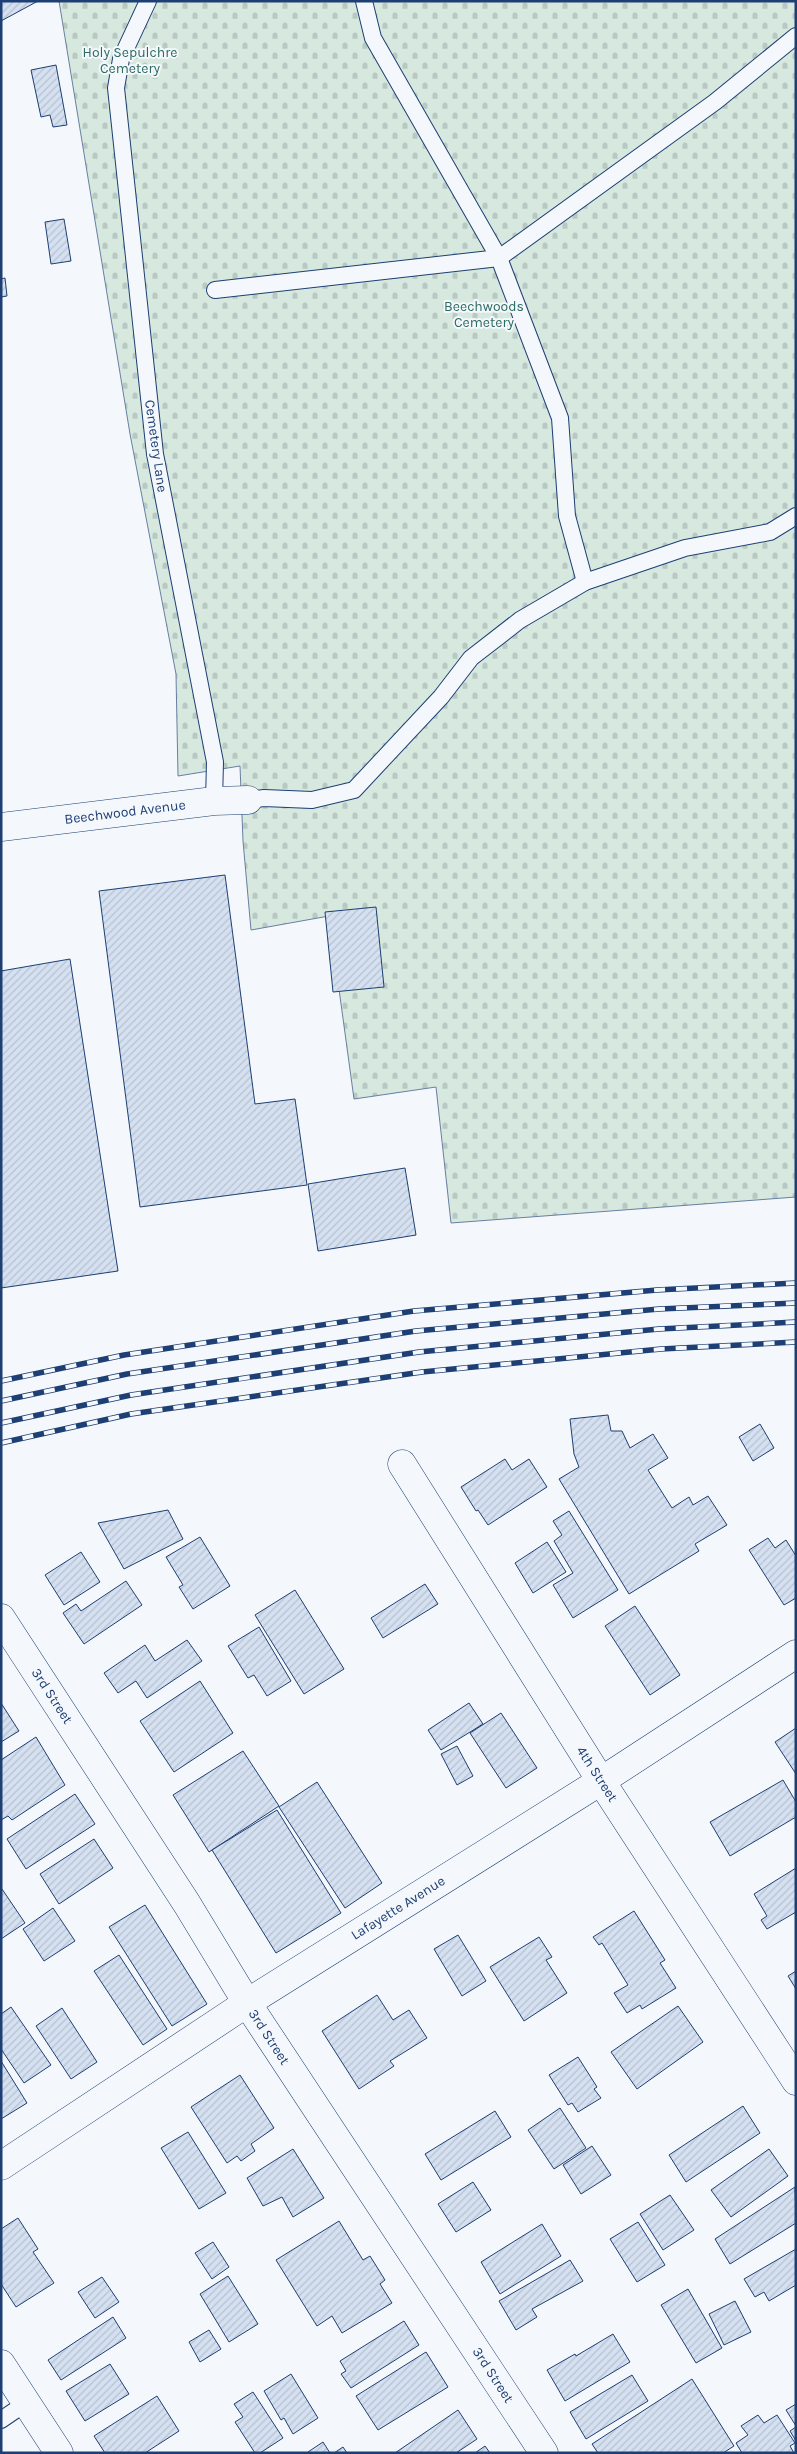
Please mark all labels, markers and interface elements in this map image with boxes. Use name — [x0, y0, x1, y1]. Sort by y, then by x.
park label: Holy Sepulchre Cemetery — [83, 44, 177, 77]
park label: Beechwoods Cemetery — [444, 298, 524, 331]
street label: Cemetery Lane — [141, 399, 171, 493]
street label: Beechwood Avenue — [63, 796, 187, 828]
street label: 3rd Street — [28, 1665, 76, 1727]
street label: 4th Street — [573, 1743, 621, 1805]
street label: Lafayette Avenue — [348, 1872, 448, 1944]
street label: 3rd Street — [245, 2006, 293, 2068]
street label: 3rd Street — [469, 2344, 517, 2406]

